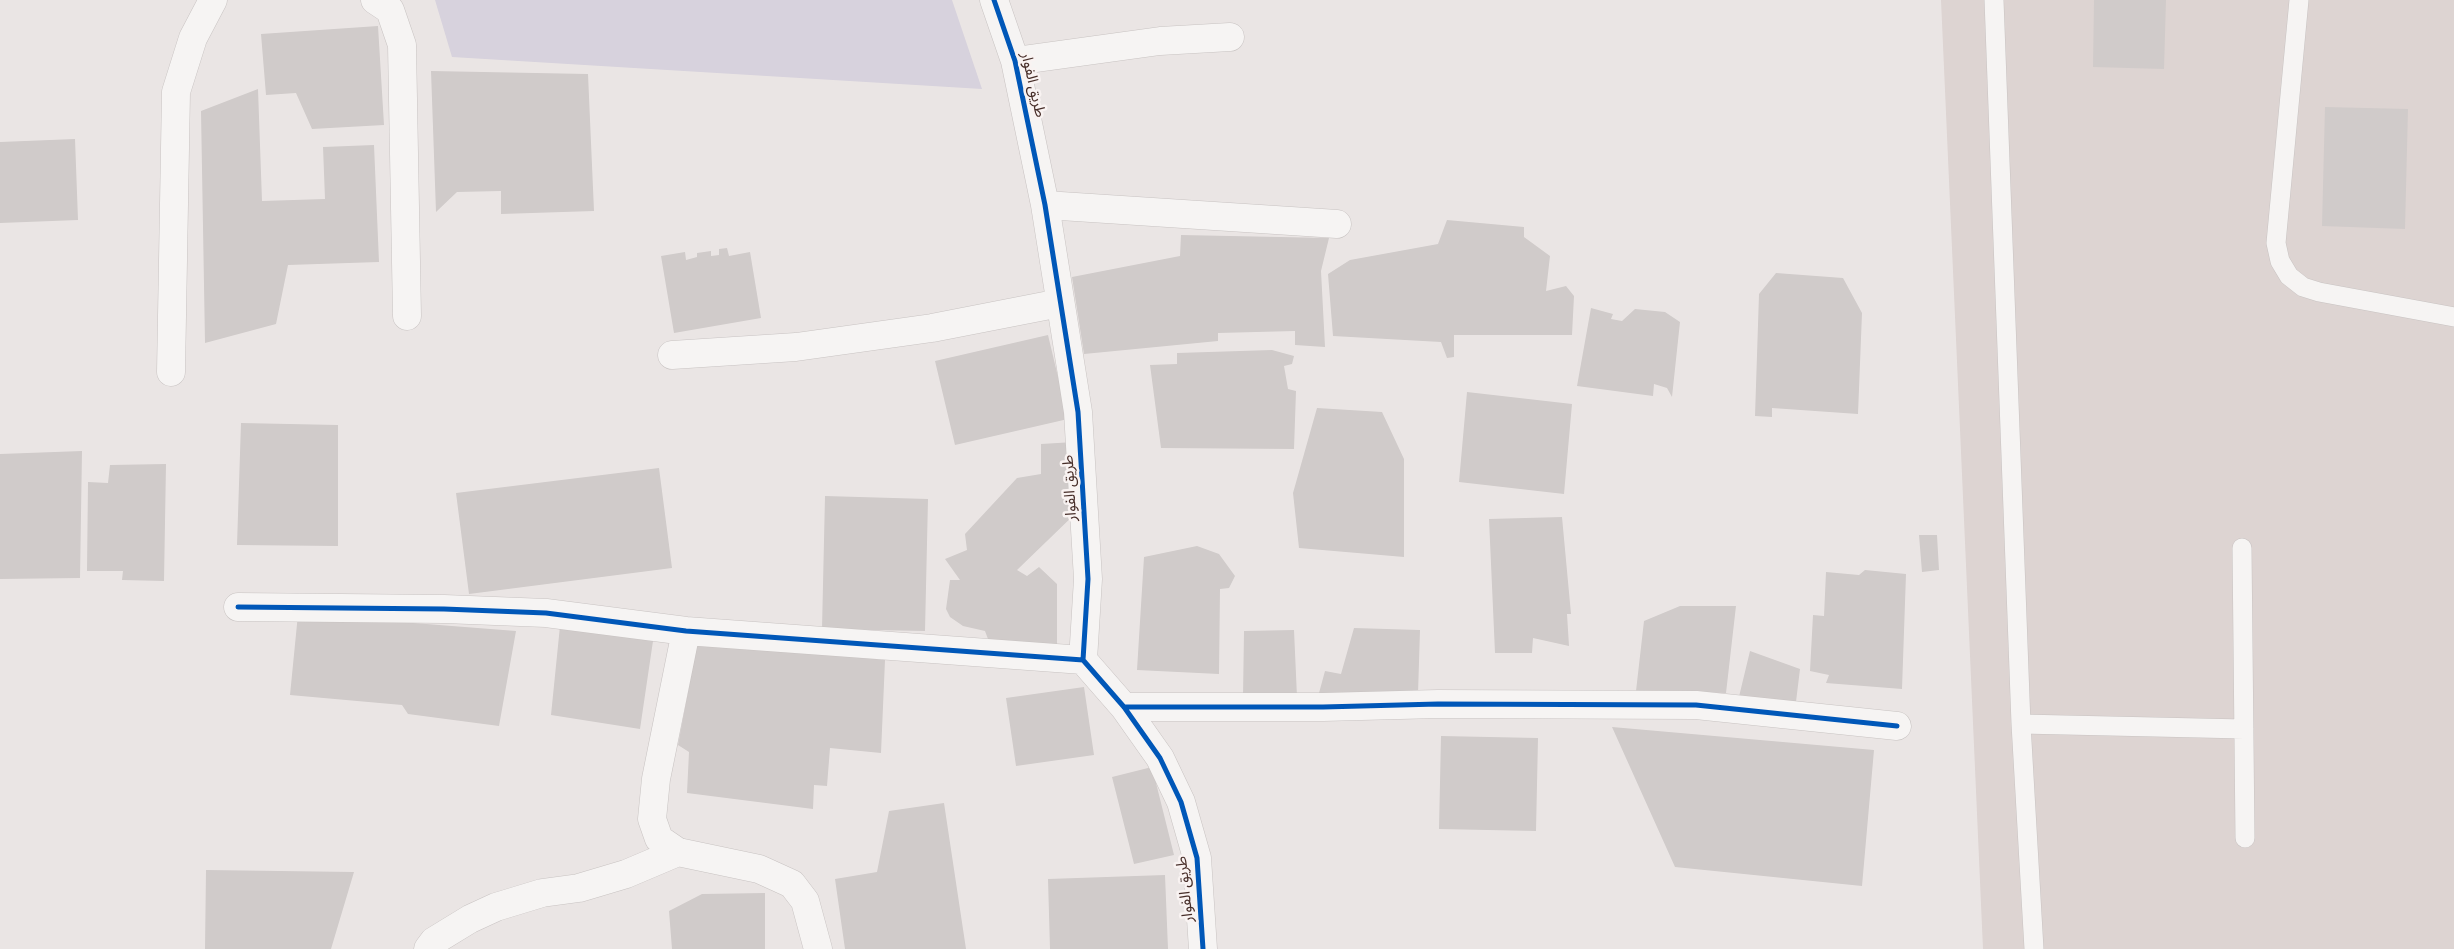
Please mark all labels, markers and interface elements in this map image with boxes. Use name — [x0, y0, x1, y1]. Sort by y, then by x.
street label: طريق الفوار — [1016, 51, 1048, 119]
street label: طريق الفوار — [1060, 454, 1082, 522]
street label: طريق الفوار — [1174, 855, 1198, 923]

